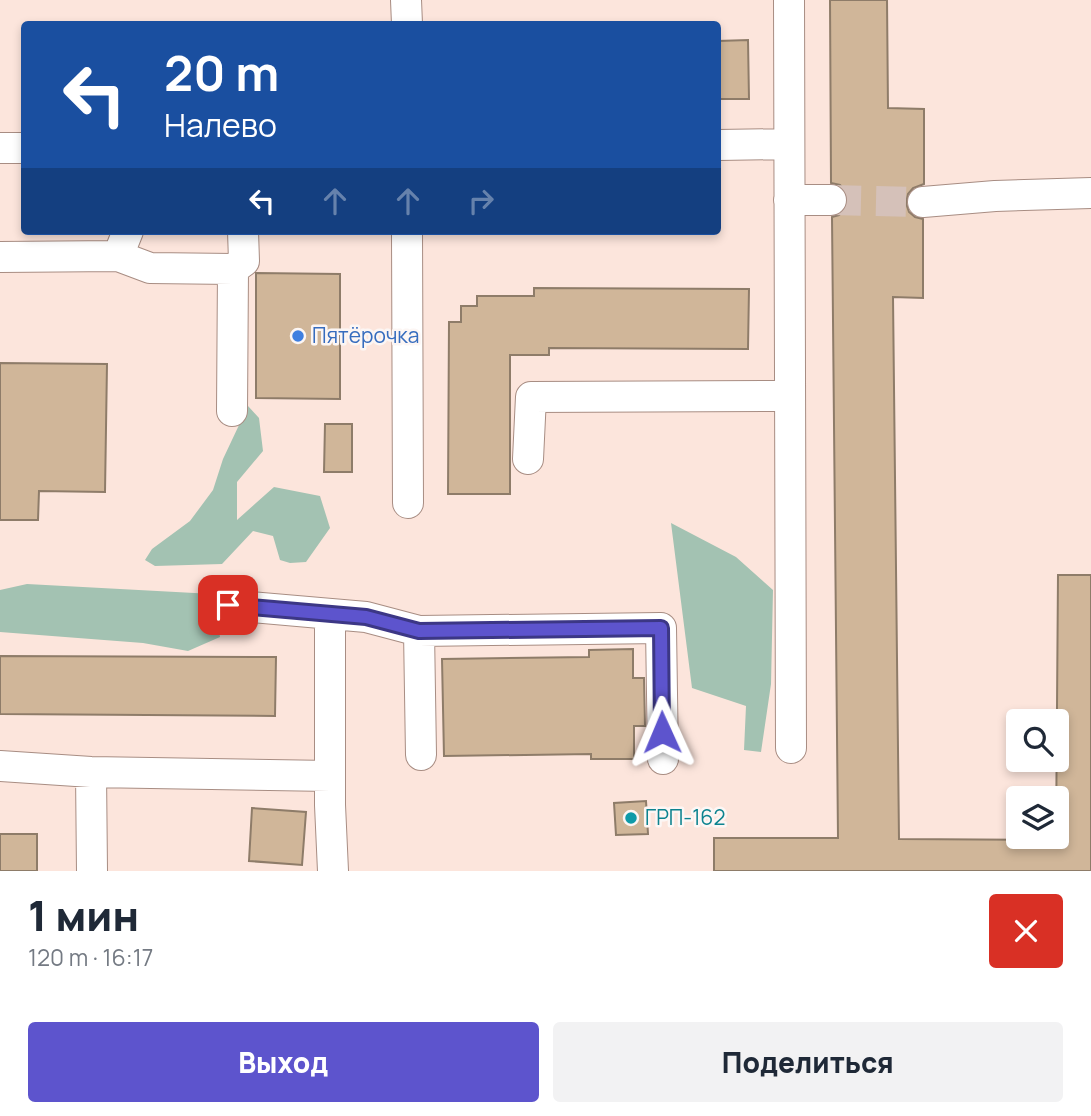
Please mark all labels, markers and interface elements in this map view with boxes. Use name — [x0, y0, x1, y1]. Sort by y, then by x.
text: 20 m — [164, 39, 279, 106]
icon: left — [49, 49, 140, 140]
text: Налево — [164, 103, 277, 147]
icon: left — [243, 182, 281, 220]
icon: ahead — [316, 182, 354, 220]
icon: ahead — [389, 182, 427, 220]
icon: right — [462, 182, 500, 220]
place label: Пятёрочка — [312, 321, 419, 349]
marker: Пятёрочка — [290, 328, 306, 344]
pin — [198, 575, 258, 635]
icon: arrive — [209, 586, 247, 624]
position arrow — [625, 695, 699, 769]
map controls — [1006, 709, 1069, 849]
button: search — [1006, 709, 1069, 772]
button: layers — [1006, 786, 1069, 849]
place label: ГРП-162 — [645, 803, 725, 831]
marker: ГРП-162 — [623, 810, 639, 826]
text: 1 мин — [28, 886, 139, 944]
button: close — [989, 894, 1063, 968]
text: 120 m · 16:17 — [28, 941, 153, 973]
button: Выход — [28, 1022, 539, 1102]
button: Поделиться — [553, 1022, 1063, 1102]

